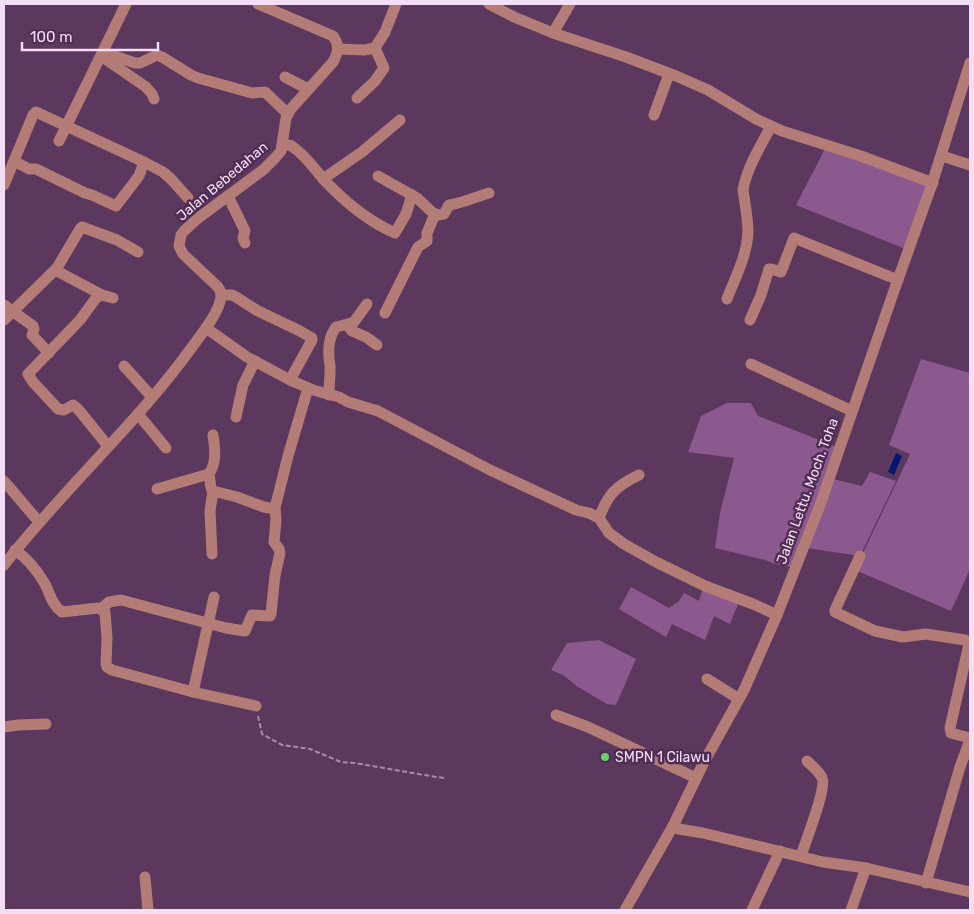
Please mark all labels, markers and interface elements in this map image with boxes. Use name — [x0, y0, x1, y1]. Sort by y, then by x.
scale bar — [22, 20, 159, 52]
text: 100 m — [30, 28, 72, 46]
street label: Jalan Bebedahan — [173, 138, 271, 224]
street label: Jalan Lettu. Moch. Toha — [773, 416, 842, 567]
place label: SMPN 1 Cilawu — [615, 749, 710, 766]
marker: SMPN 1 Cilawu — [599, 751, 611, 763]

